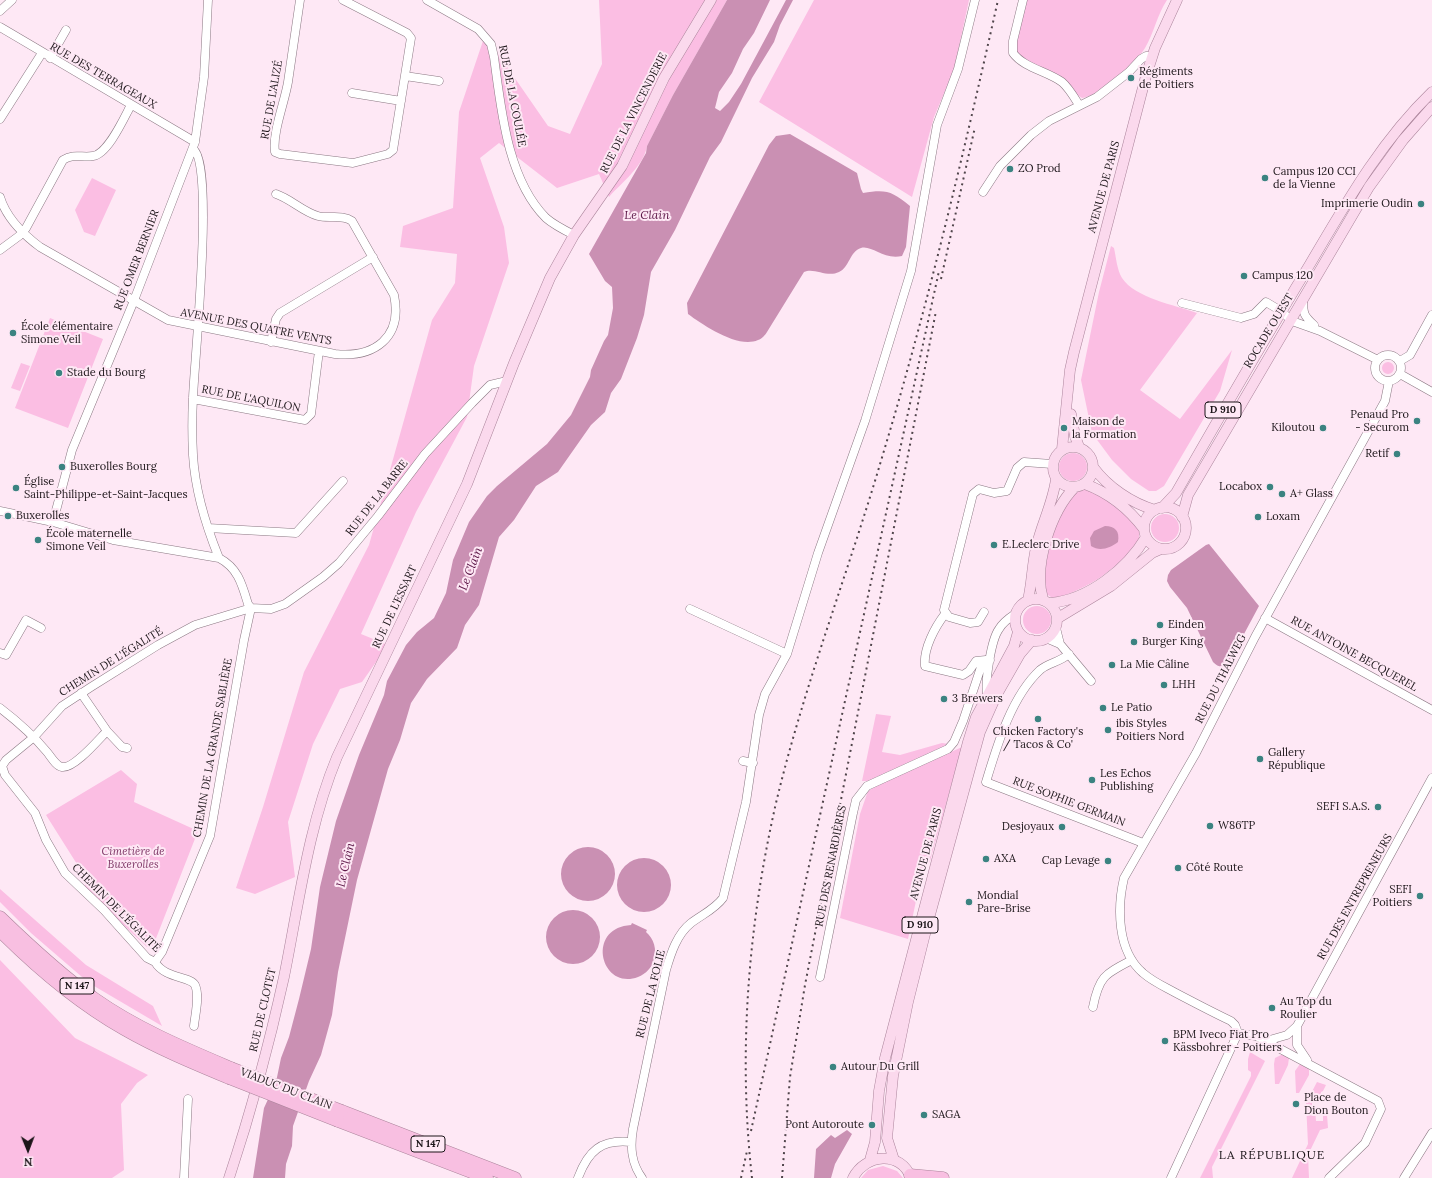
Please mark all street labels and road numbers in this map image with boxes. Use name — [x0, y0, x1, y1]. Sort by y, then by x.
street label: RUE DES TERRAGEAUX — [47, 40, 159, 112]
street label: RUE DE LA COULÉE — [496, 44, 528, 148]
street label: RUE DE LA VINCENDERIE — [598, 51, 670, 175]
street label: RUE DE L'ALIZÉ — [259, 59, 285, 141]
street label: AVENUE DE PARIS — [1085, 140, 1123, 234]
street label: RUE OMER BERNIER — [112, 208, 162, 312]
street label: ROCADE OUEST — [1241, 291, 1297, 371]
street label: AVENUE DES QUATRE VENTS — [179, 306, 333, 348]
street label: RUE DE L'AQUILON — [200, 383, 302, 415]
road number: D 910 — [1205, 402, 1241, 418]
street label: RUE DE LA BARRE — [343, 457, 411, 539]
street label: RUE DE L'ESSART — [370, 563, 420, 651]
street label: RUE ANTOINE BECQUEREL — [1288, 614, 1420, 694]
street label: CHEMIN DE L'ÉGALITÉ — [57, 625, 165, 699]
street label: RUE DU THALWEG — [1193, 632, 1249, 726]
street label: CHEMIN DE LA GRANDE SABLIÈRE — [191, 657, 235, 839]
street label: RUE SOPHIE GERMAIN — [1011, 774, 1127, 830]
street label: RUE DES RENARDIÈRES — [813, 804, 849, 928]
street label: AVENUE DE PARIS — [907, 807, 945, 901]
street label: RUE DES ENTREPRENEURS — [1315, 832, 1395, 962]
street label: CHEMIN DE L'ÉGALITÉ — [69, 861, 163, 955]
road number: D 910 — [902, 917, 938, 933]
street label: RUE DE LA FOLIE — [634, 949, 668, 1039]
street label: RUE DE CLOTET — [247, 967, 279, 1053]
road number: N 147 — [60, 978, 94, 994]
street label: VIADUC DU CLAIN — [238, 1065, 334, 1113]
road number: N 147 — [411, 1136, 445, 1152]

